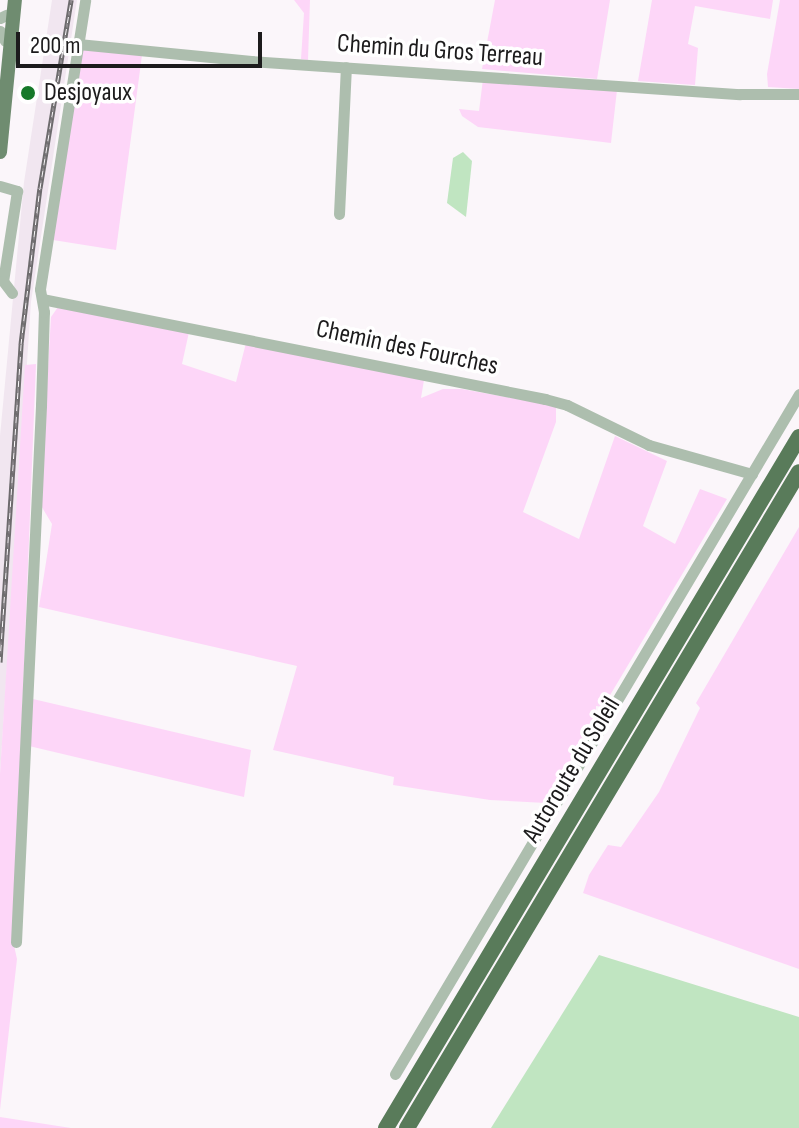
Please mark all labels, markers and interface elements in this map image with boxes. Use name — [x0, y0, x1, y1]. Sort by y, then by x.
scale bar — [20, 16, 266, 66]
street label: Chemin du Gros Terreau — [336, 28, 544, 74]
text: 200 m — [30, 31, 81, 60]
place label: Desjoyaux — [44, 77, 132, 109]
marker: Desjoyaux — [19, 84, 37, 102]
street label: Chemin des Fourches — [313, 313, 501, 383]
street label: Autoroute du Soleil — [516, 692, 628, 848]

